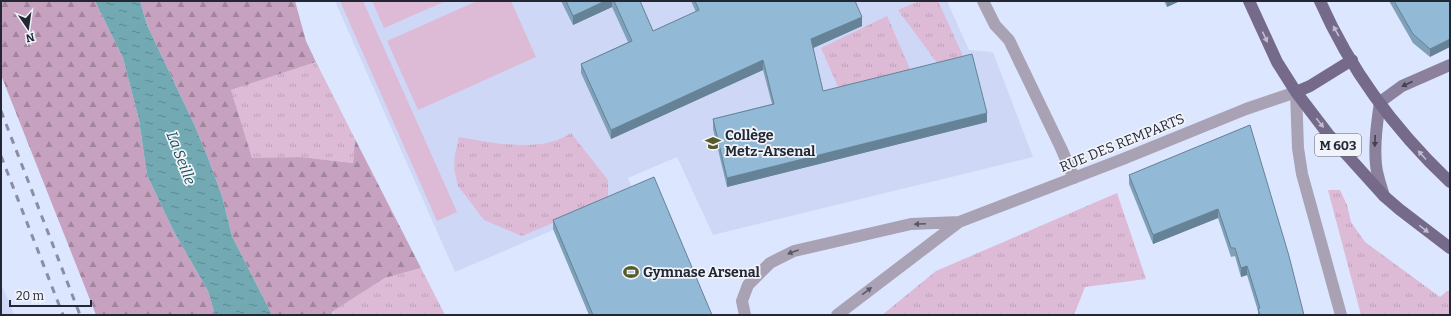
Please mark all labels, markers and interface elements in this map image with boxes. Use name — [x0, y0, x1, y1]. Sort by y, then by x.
north arrow — [8, 8, 48, 48]
one-way arrow — [1332, 25, 1339, 37]
text: N — [24, 30, 36, 45]
one-way arrow — [1262, 31, 1268, 42]
one-way arrow — [1402, 81, 1413, 87]
street label: RUE DES REMPARTS — [1057, 110, 1187, 176]
one-way arrow — [1316, 118, 1324, 129]
place label: Collège Metz-Arsenal — [725, 127, 816, 160]
water label: La Seille — [163, 129, 200, 188]
school or university icon: Collège Metz-Arsenal — [704, 134, 722, 152]
road number: M 603 — [1315, 134, 1361, 156]
one-way arrow — [1372, 135, 1379, 147]
one-way arrow — [1417, 150, 1427, 160]
one-way arrow — [914, 220, 926, 227]
one-way arrow — [1419, 224, 1430, 233]
one-way arrow — [787, 249, 799, 255]
sports icon: Gymnase Arsenal — [622, 263, 640, 281]
place label: Gymnase Arsenal — [643, 264, 761, 281]
scale bar — [10, 282, 91, 308]
one-way arrow — [862, 287, 873, 295]
text: 20 m — [16, 289, 45, 303]

